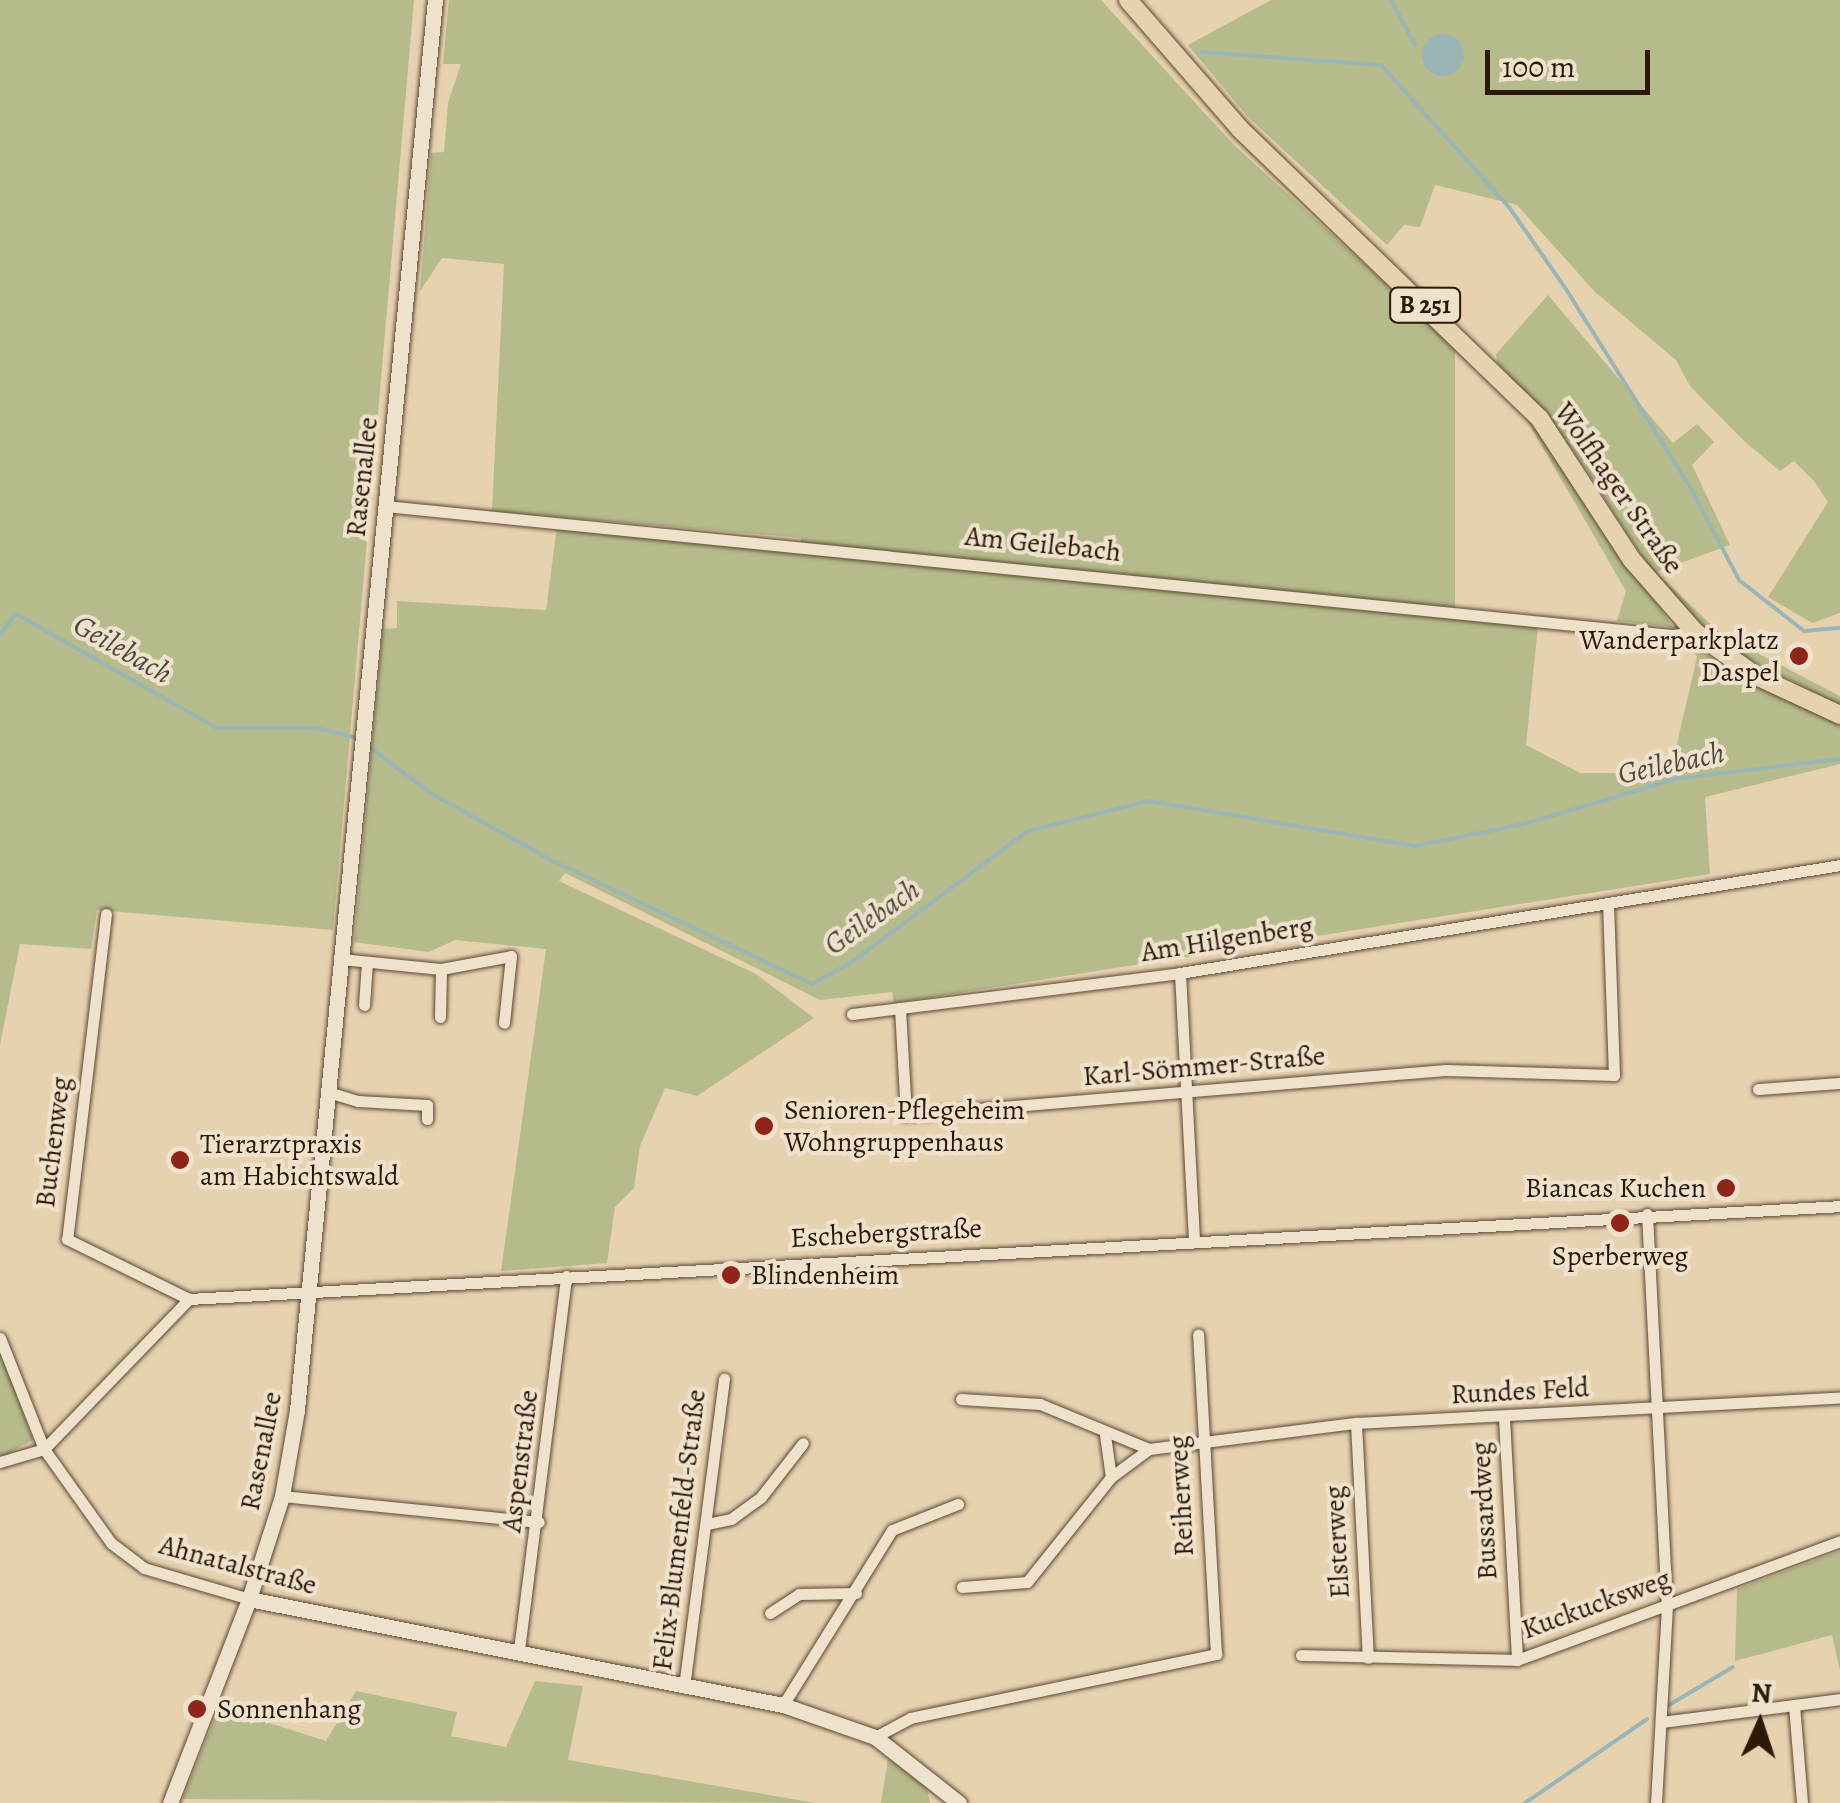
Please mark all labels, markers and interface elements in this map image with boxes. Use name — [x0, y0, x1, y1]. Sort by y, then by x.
scale bar — [1490, 30, 1655, 92]
text: 100 m — [1502, 47, 1575, 87]
road number: B 251 — [1388, 285, 1462, 325]
street label: Wolfhager Straße — [1547, 396, 1691, 580]
street label: Rasenallee — [339, 415, 385, 539]
street label: Am Geilebach — [963, 519, 1123, 569]
water label: Geilebach — [67, 606, 179, 692]
place label: Wanderparkplatz Daspel — [1579, 623, 1779, 689]
marker: Wanderparkplatz Daspel — [1788, 645, 1810, 667]
water label: Geilebach — [1614, 734, 1728, 792]
water label: Geilebach — [817, 871, 927, 963]
street label: Am Hilgenberg — [1139, 909, 1315, 969]
street label: Karl-Sömmer-Straße — [1081, 1039, 1327, 1093]
street label: Buchenweg — [28, 1075, 78, 1209]
place label: Senioren-Pflegeheim Wohngruppenhaus — [784, 1093, 1025, 1159]
marker: Senioren-Pflegeheim Wohngruppenhaus — [753, 1115, 775, 1137]
place label: Tierarztpraxis am Habichtswald — [200, 1127, 399, 1193]
marker: Tierarztpraxis am Habichtswald — [169, 1149, 191, 1171]
place label: Biancas Kuchen — [1525, 1171, 1706, 1205]
marker: Biancas Kuchen — [1715, 1177, 1737, 1199]
street label: Eschebergstraße — [789, 1211, 983, 1255]
marker: Sperberweg — [1609, 1212, 1631, 1234]
place label: Sperberweg — [1552, 1239, 1688, 1273]
place label: Blindenheim — [751, 1258, 899, 1292]
marker: Blindenheim — [720, 1264, 742, 1286]
street label: Rundes Feld — [1450, 1371, 1590, 1411]
street label: Aspenstraße — [495, 1388, 545, 1534]
street label: Felix-Blumenfeld-Straße — [645, 1388, 713, 1672]
street label: Rasenallee — [233, 1389, 289, 1513]
street label: Reiherweg — [1161, 1435, 1201, 1557]
street label: Bussardweg — [1464, 1441, 1504, 1581]
street label: Elsterweg — [1317, 1485, 1357, 1599]
street label: Ahnatalstraße — [156, 1528, 320, 1602]
street label: Kuckucksweg — [1517, 1562, 1675, 1646]
north arrow — [1710, 1673, 1810, 1773]
text: N — [1750, 1674, 1773, 1713]
place label: Sonnenhang — [217, 1692, 361, 1726]
marker: Sonnenhang — [186, 1698, 208, 1720]

